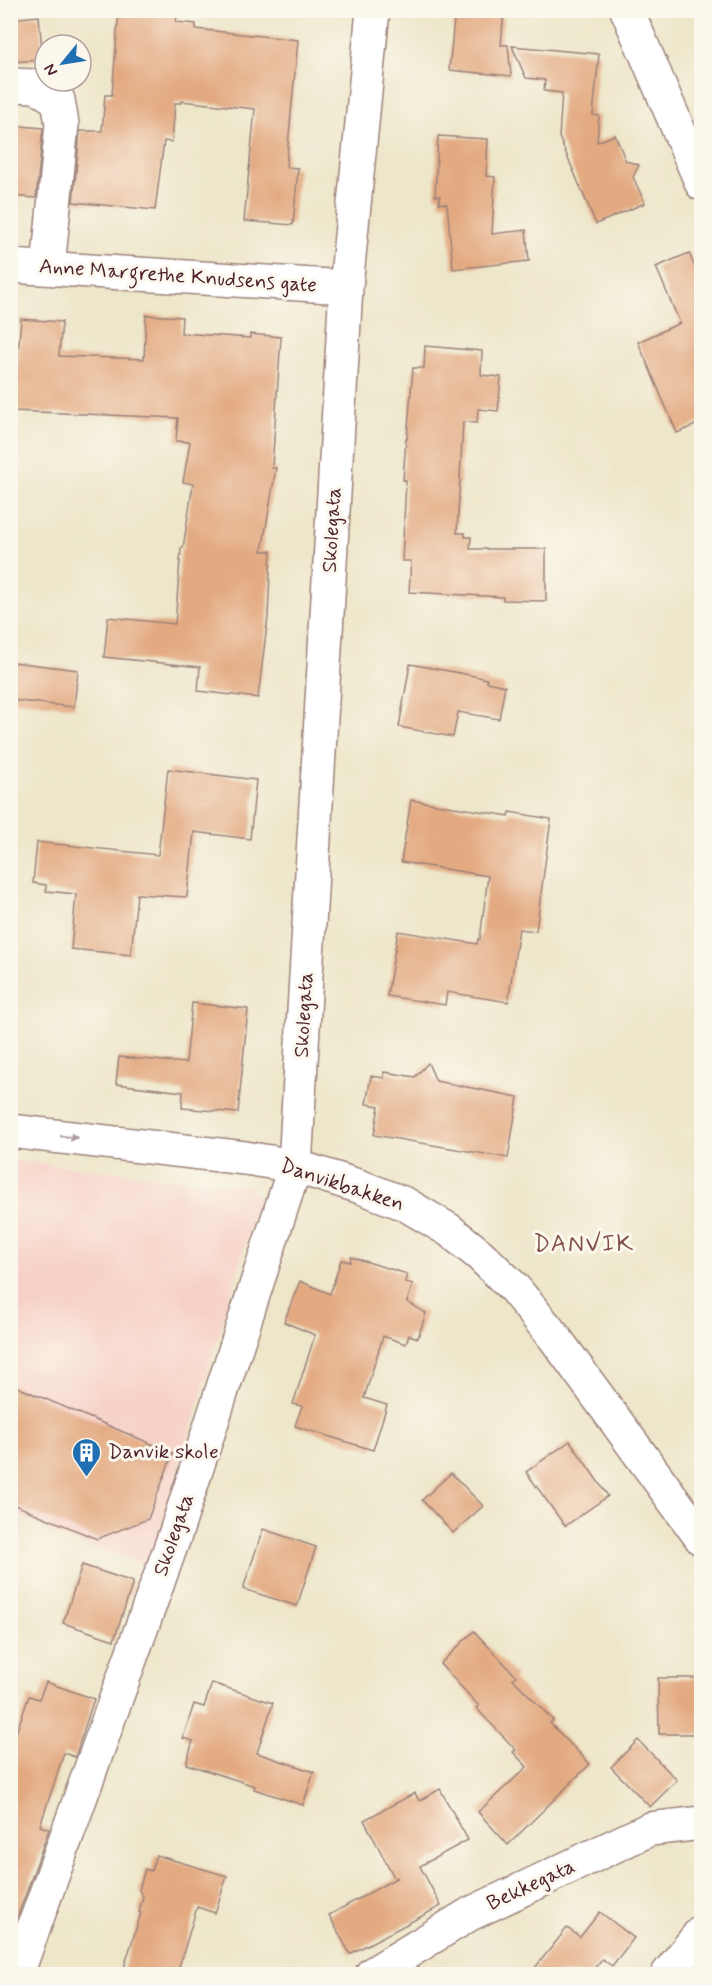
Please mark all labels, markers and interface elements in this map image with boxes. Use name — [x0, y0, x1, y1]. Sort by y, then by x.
north arrow — [33, 33, 93, 93]
text: N — [40, 60, 63, 80]
street label: Anne Margrethe Knudsens gate — [38, 252, 318, 302]
street label: Skolegata — [316, 487, 348, 573]
street label: Skolegata — [288, 972, 320, 1058]
one-way arrow — [59, 1132, 78, 1142]
street label: Danvikbakken — [276, 1152, 408, 1218]
district label: DANVIK — [533, 1229, 635, 1260]
building icon: Danvik skole — [71, 1436, 103, 1478]
place label: Danvik skole — [108, 1438, 219, 1466]
street label: Skolegata — [147, 1490, 201, 1580]
street label: Bekkegata — [482, 1852, 580, 1918]

